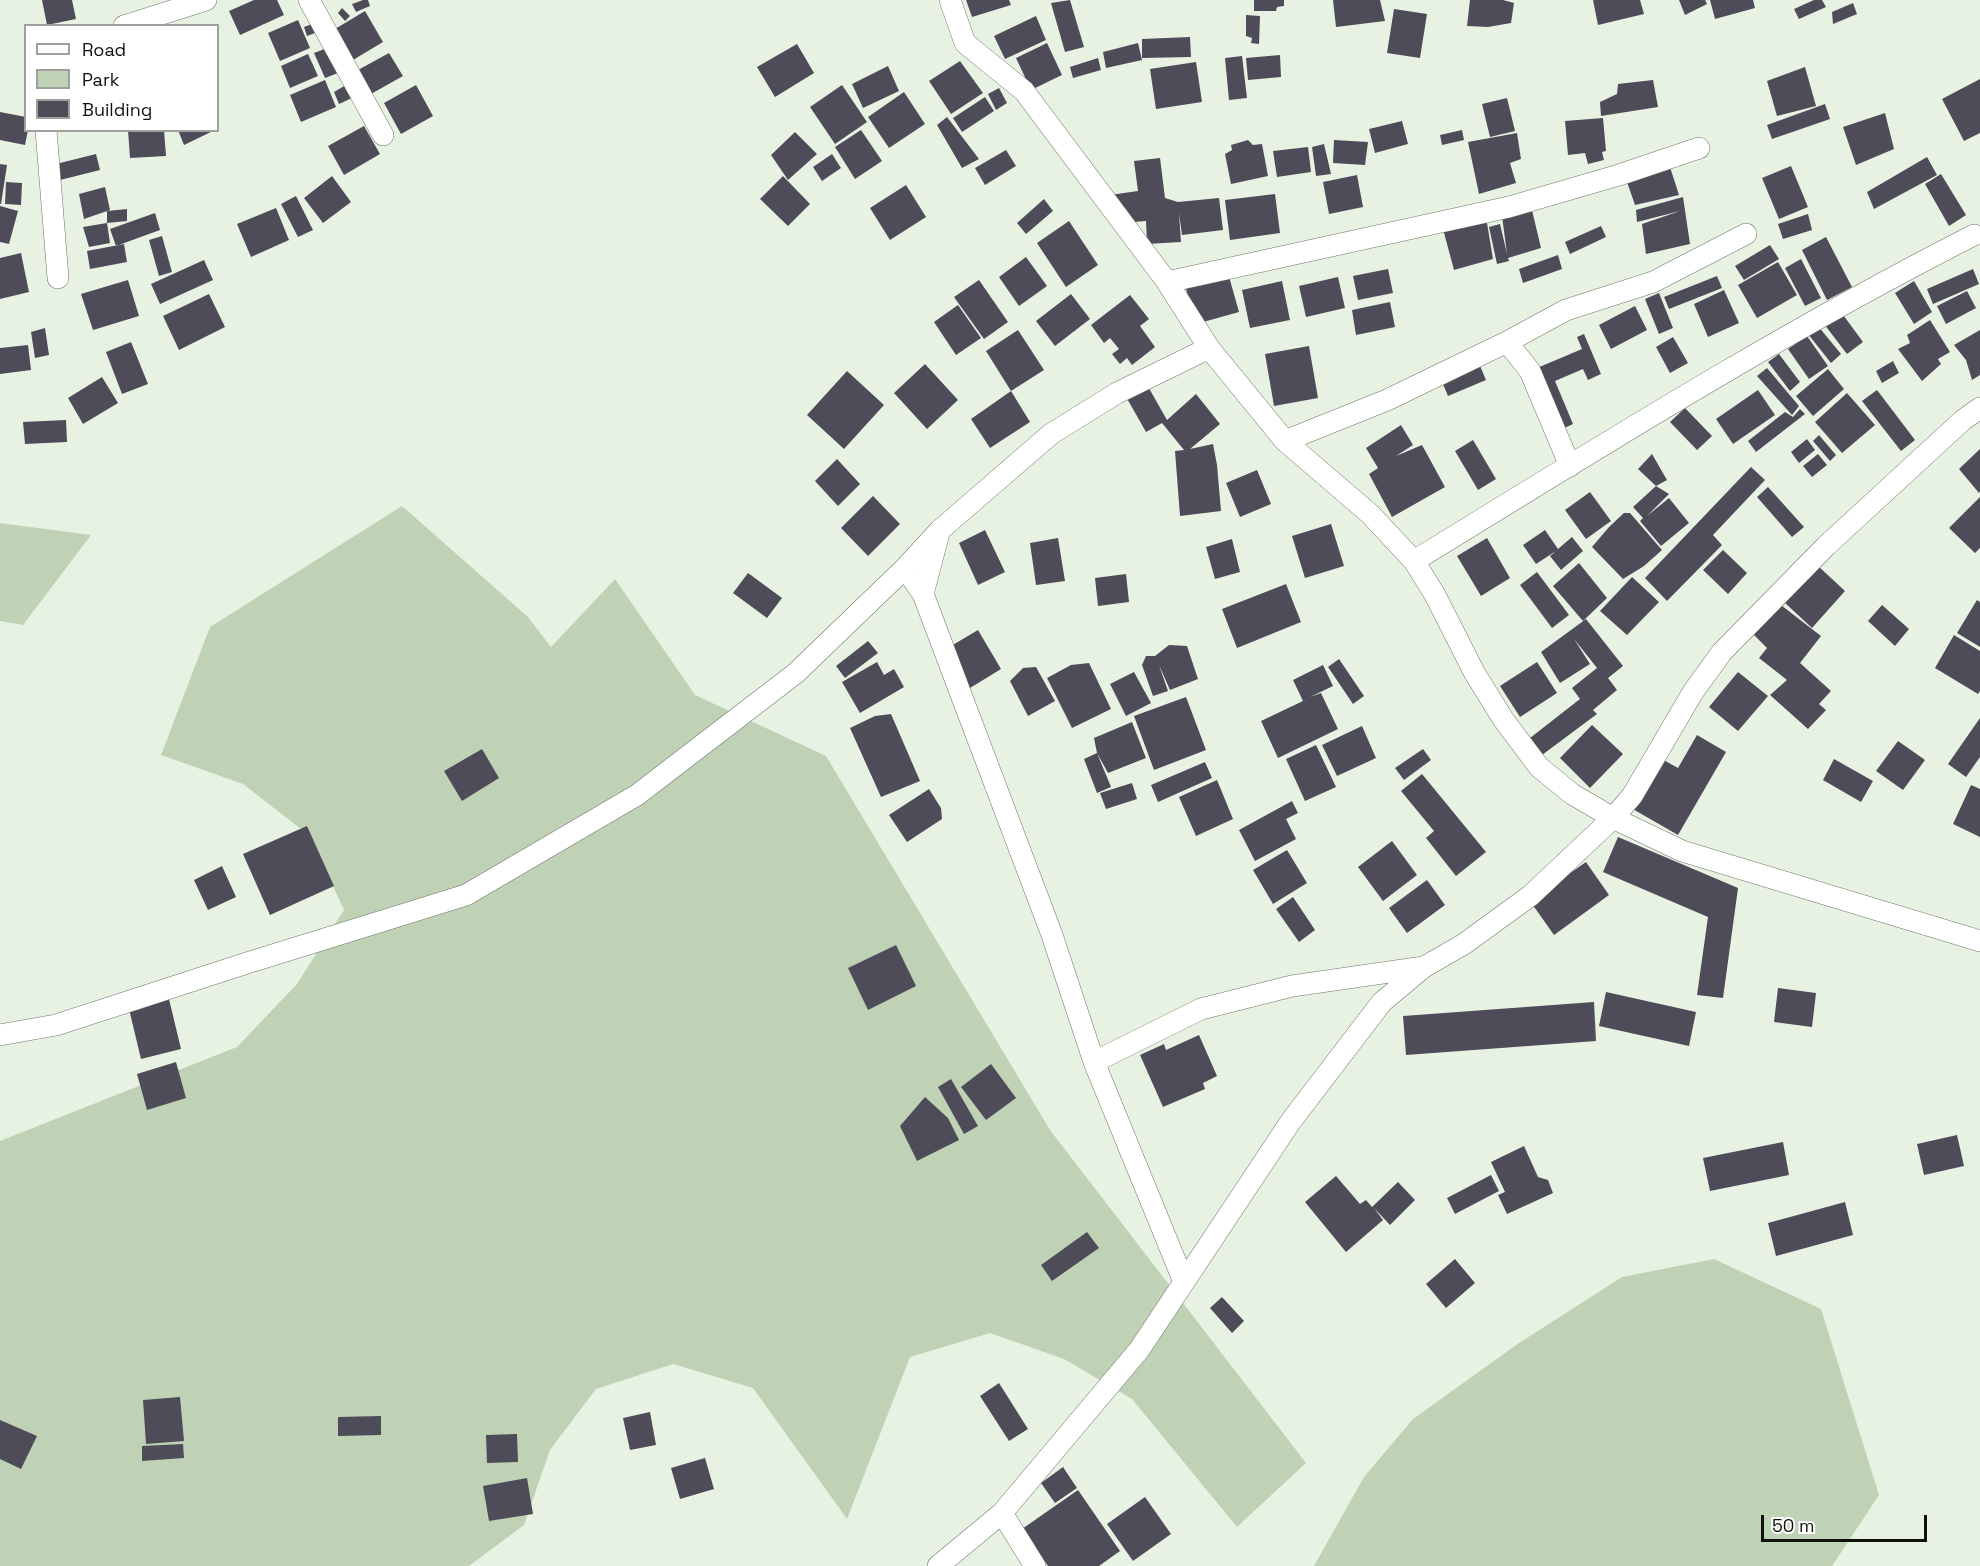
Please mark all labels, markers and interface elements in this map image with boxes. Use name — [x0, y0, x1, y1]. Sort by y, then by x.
legend — [24, 24, 219, 132]
text: Road — [82, 38, 126, 61]
text: Park — [82, 68, 119, 91]
text: Building — [82, 98, 152, 121]
scale bar — [1764, 1503, 1930, 1541]
text: 50 m — [1772, 1514, 1814, 1537]

